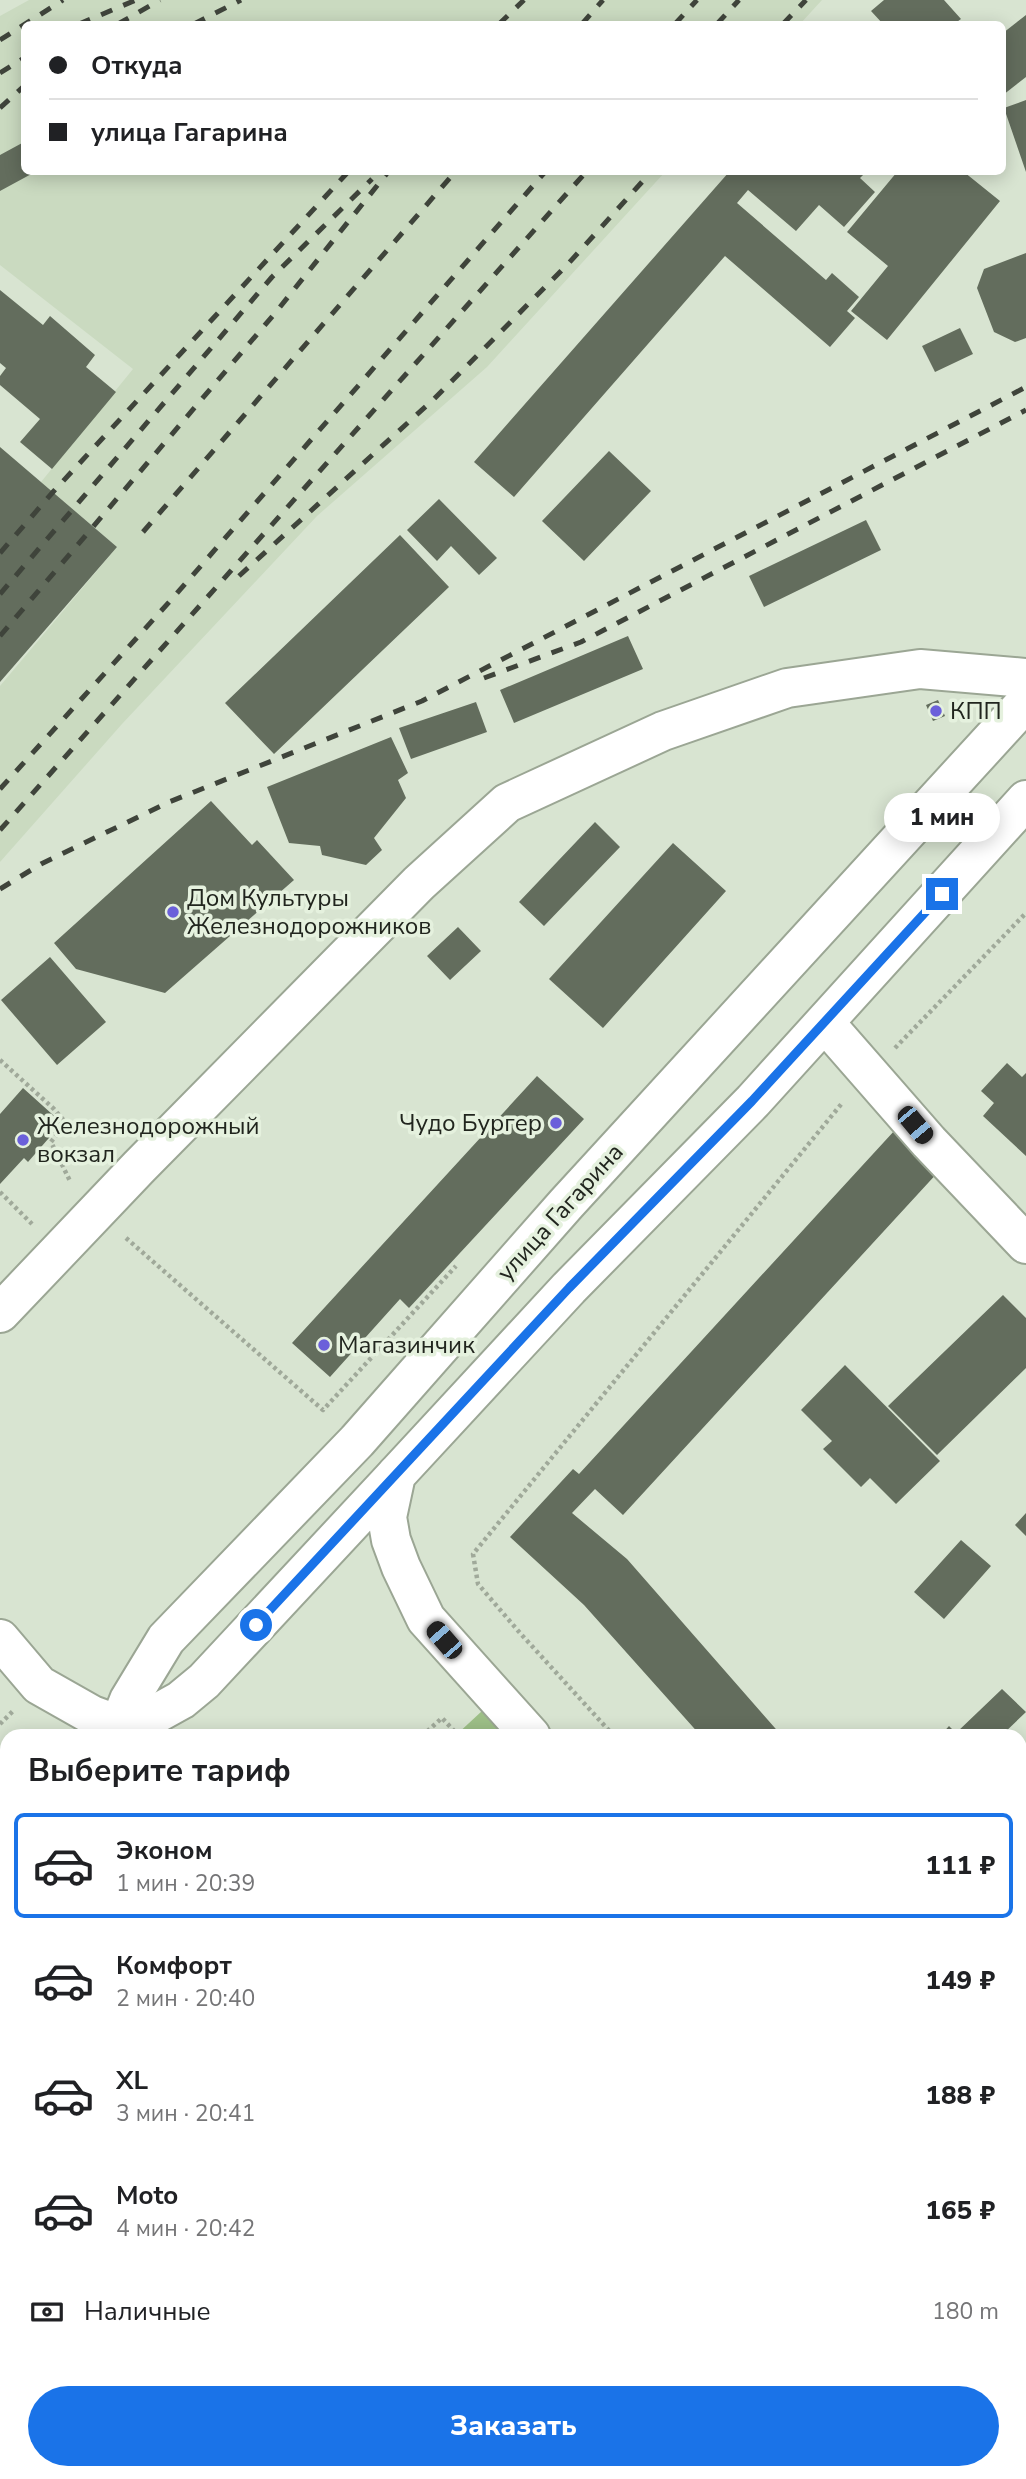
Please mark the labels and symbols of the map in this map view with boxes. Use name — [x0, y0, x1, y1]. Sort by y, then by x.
place label: КПП — [950, 695, 1002, 727]
marker: КПП — [928, 703, 944, 719]
callout: 1 мин — [884, 792, 1000, 842]
route end — [926, 878, 958, 910]
place label: Дом Культуры Железнодорожников — [187, 882, 431, 942]
marker: Дом Культуры Железнодорожников — [165, 904, 181, 920]
car — [894, 1102, 937, 1148]
place label: Чудо Бургер — [399, 1107, 542, 1139]
place label: Железнодорожный вокзал — [37, 1110, 260, 1170]
marker: Чудо Бургер — [548, 1115, 564, 1131]
marker: Железнодорожный вокзал — [15, 1132, 31, 1148]
street label: улица Гагарина — [490, 1136, 630, 1288]
place label: Магазинчик — [338, 1329, 475, 1361]
marker: Магазинчик — [316, 1337, 332, 1353]
route start — [240, 1609, 272, 1641]
car — [423, 1617, 466, 1663]

